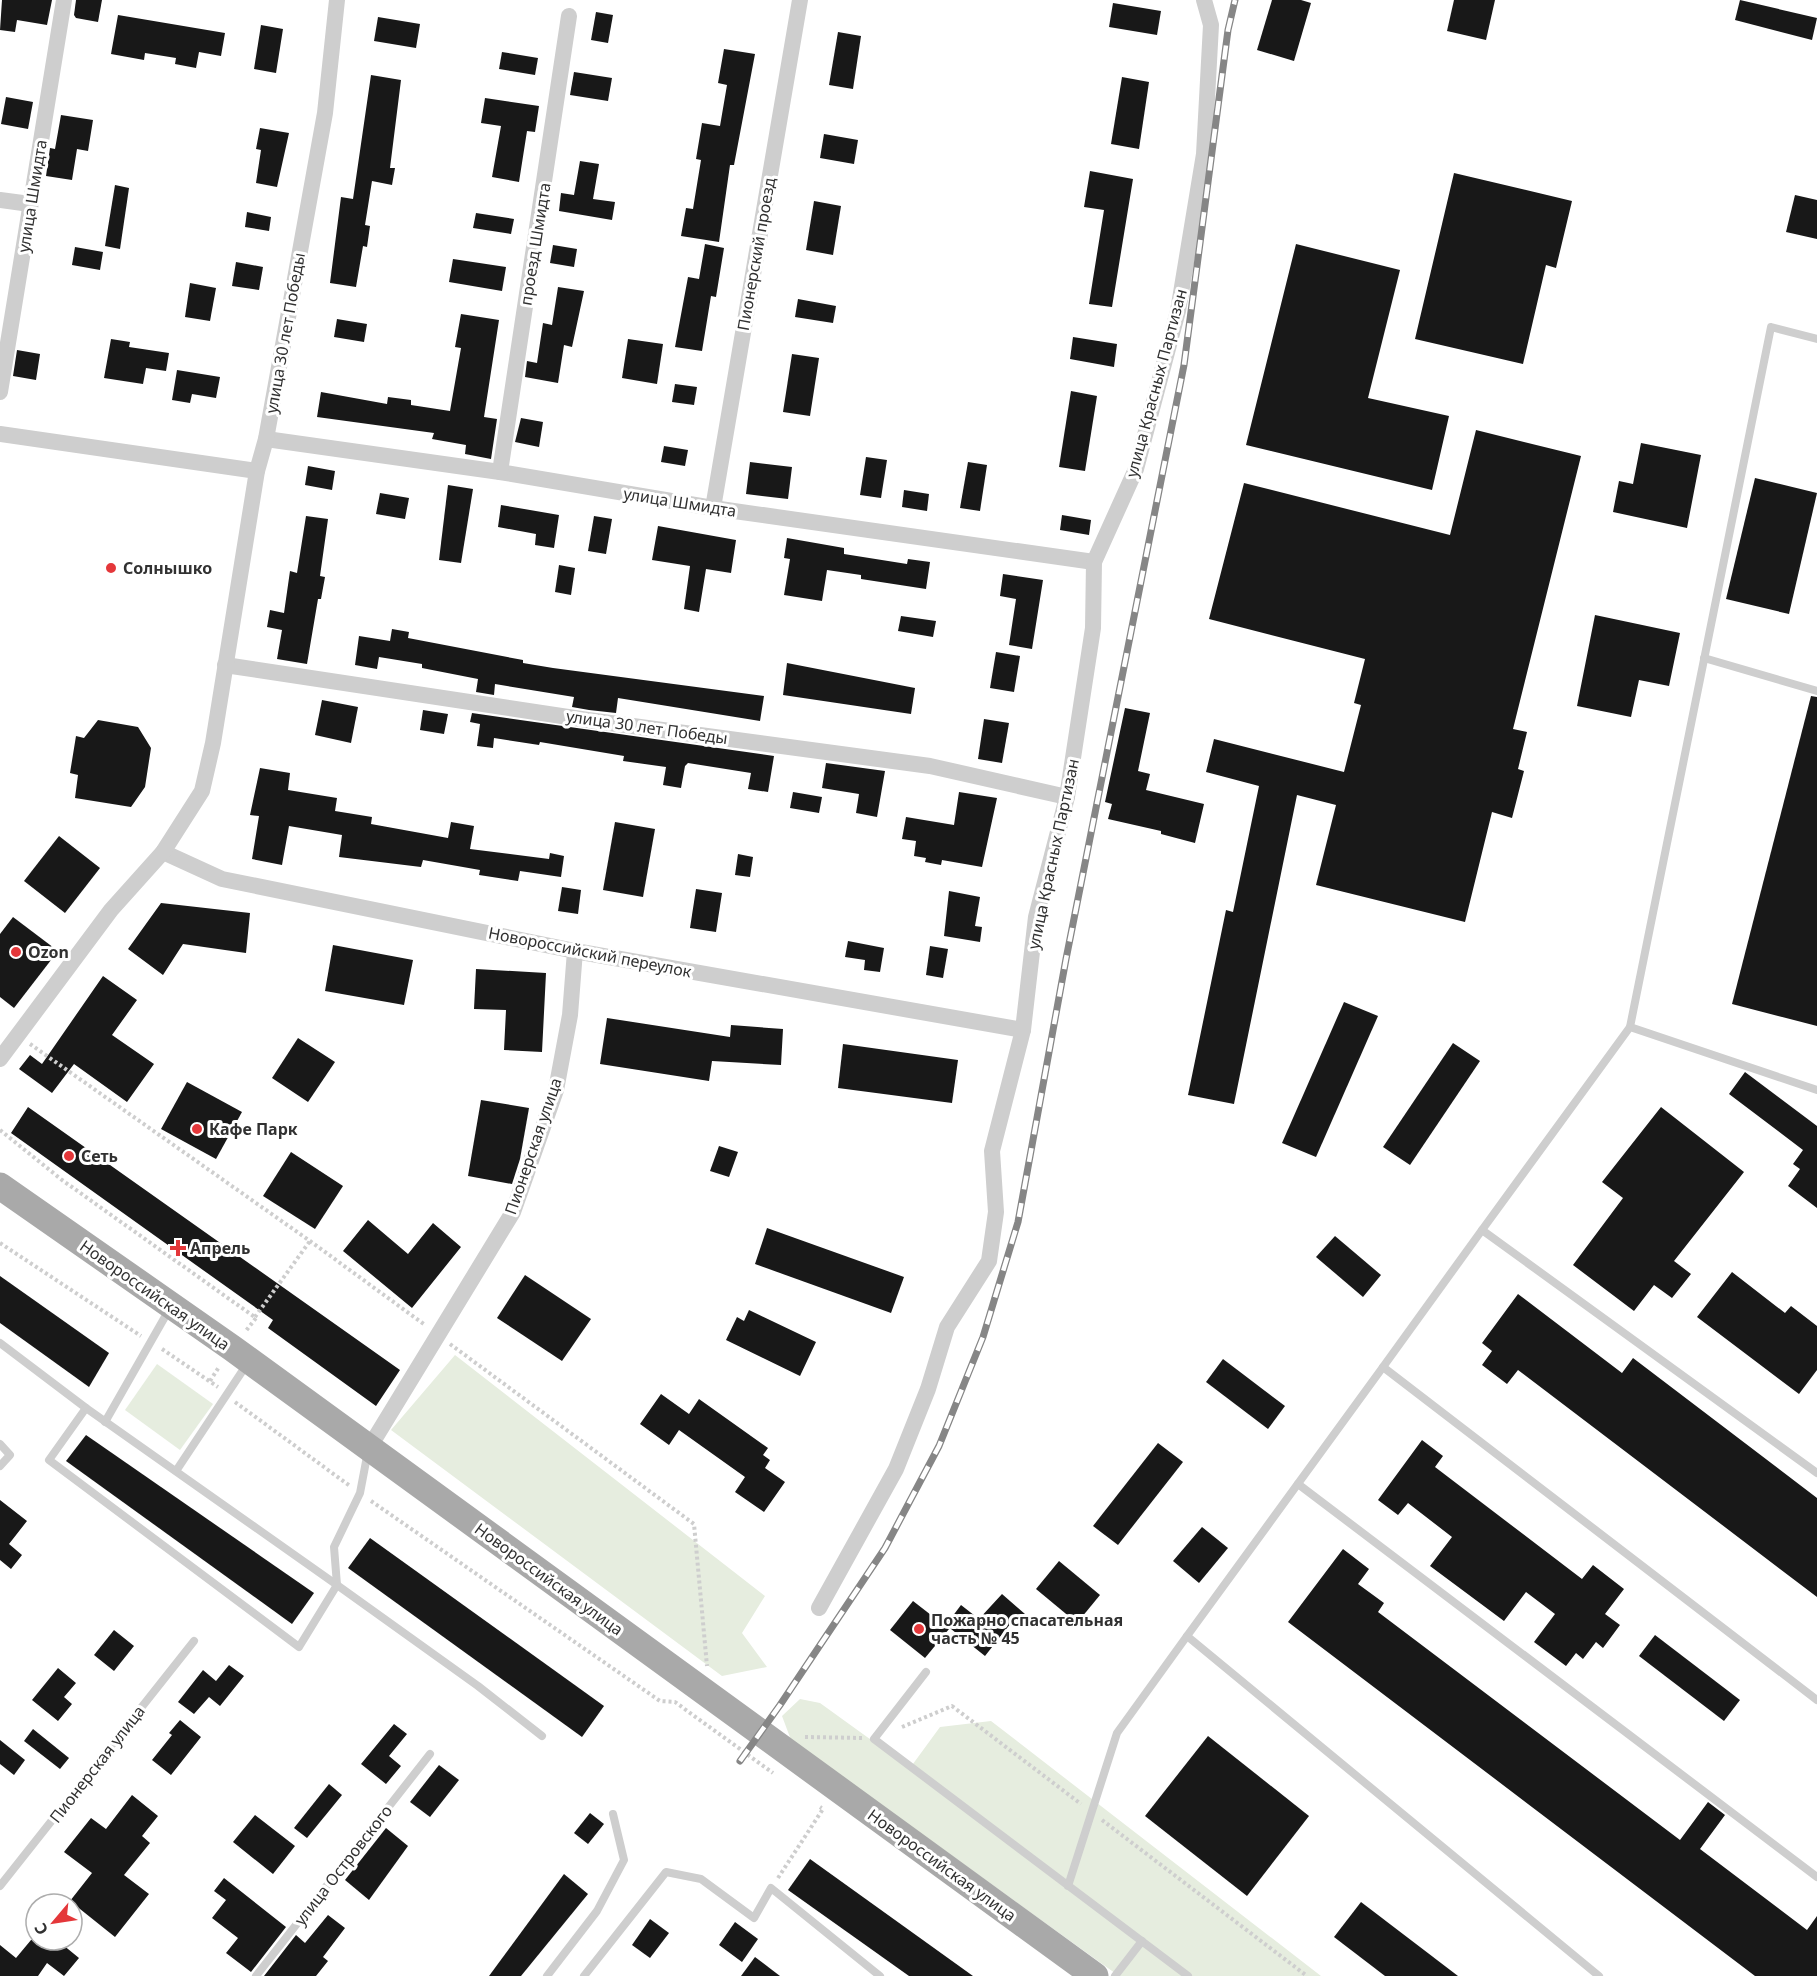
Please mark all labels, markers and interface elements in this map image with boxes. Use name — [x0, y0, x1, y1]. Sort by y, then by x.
street label: улица Шмидта — [12, 138, 52, 254]
street label: Пионерский проезд — [732, 175, 780, 332]
street label: проезд Шмидта — [514, 181, 556, 307]
street label: улица 30 лет Победы — [260, 251, 310, 415]
street label: улица Красных Партизан — [1120, 286, 1192, 480]
street label: улица Шмидта — [622, 482, 738, 522]
place label: Солнышко — [123, 557, 212, 579]
marker: Солнышко — [104, 561, 118, 575]
street label: улица 30 лет Победы — [565, 705, 729, 749]
street label: улица Красных Партизан — [1022, 757, 1084, 951]
street label: Новороссийский переулок — [487, 922, 694, 983]
place label: Ozon — [28, 941, 69, 963]
marker: Ozon — [9, 945, 23, 959]
street label: Пионерская улица — [499, 1075, 567, 1217]
place label: Кафе Парк — [209, 1118, 298, 1140]
marker: Кафе Парк — [190, 1122, 204, 1136]
place label: Сеть — [81, 1145, 118, 1167]
marker: Сеть — [62, 1149, 76, 1163]
street label: Новороссийская улица — [76, 1235, 234, 1355]
place label: Апрель — [190, 1237, 250, 1259]
marker: Апрель — [171, 1241, 185, 1255]
street label: Новороссийская улица — [470, 1518, 628, 1640]
place label: Пожарно спасательная часть № 45 — [931, 1609, 1123, 1649]
marker: Пожарно спасательная часть № 45 — [912, 1622, 926, 1636]
street label: Пионерская улица — [44, 1701, 150, 1827]
street label: улица Островского — [289, 1800, 397, 1930]
street label: Новороссийская улица — [863, 1804, 1021, 1926]
north arrow — [24, 1892, 84, 1952]
text: С — [29, 1919, 53, 1939]

